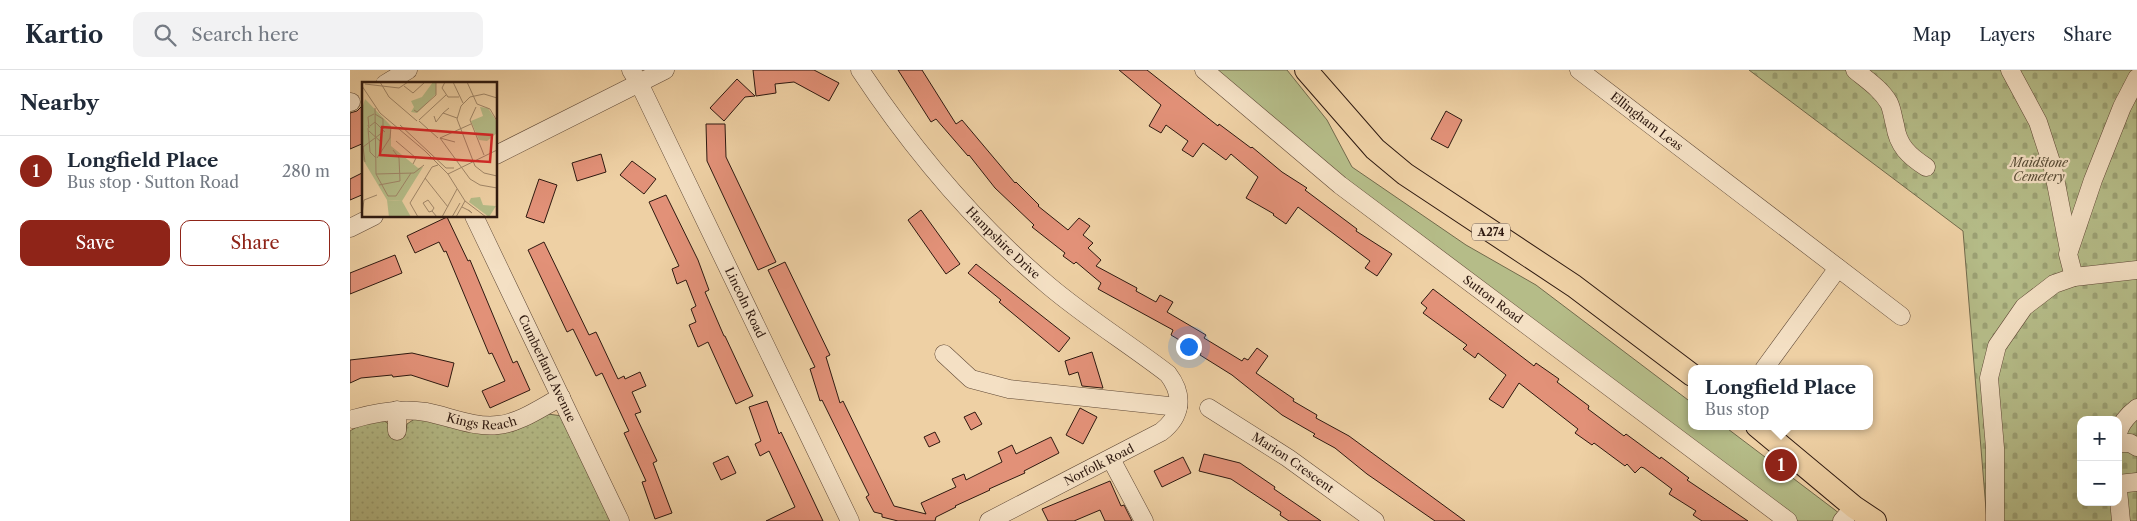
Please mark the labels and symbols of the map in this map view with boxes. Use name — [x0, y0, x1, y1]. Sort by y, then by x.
inset map — [362, 82, 498, 218]
street label: Ellingham Leas — [1608, 89, 1686, 154]
park label: Maidstone Cemetery — [2008, 155, 2069, 184]
street label: Hampshire Drive — [963, 203, 1044, 282]
road number: A274 — [1472, 224, 1510, 240]
street label: Lincoln Road — [722, 265, 769, 341]
street label: Sutton Road — [1460, 272, 1526, 327]
street label: Cumberland Avenue — [515, 312, 580, 425]
your location — [1176, 334, 1202, 360]
street label: Kings Reach — [445, 409, 519, 433]
street label: Marion Crescent — [1249, 429, 1337, 496]
street label: Norfolk Road — [1061, 440, 1137, 489]
pin: 1 — [1765, 446, 1797, 484]

